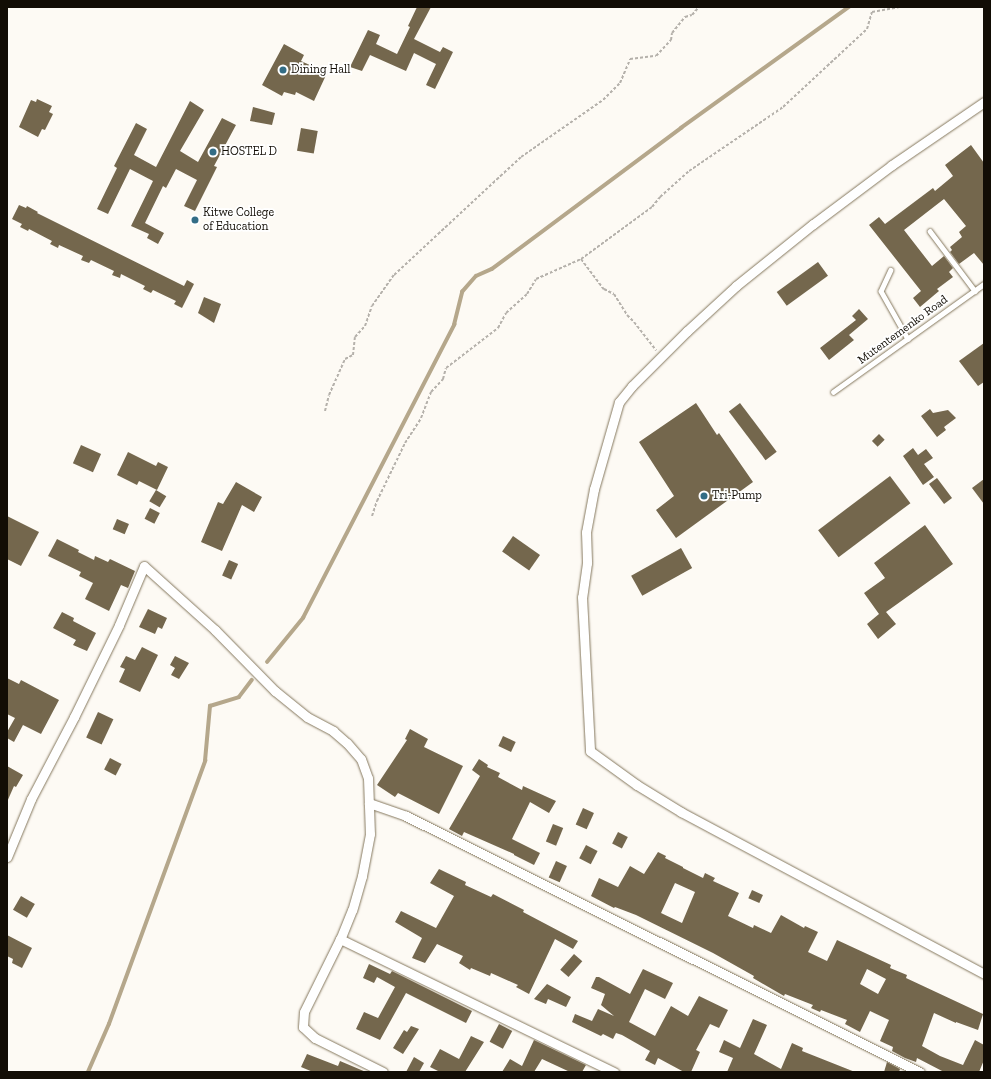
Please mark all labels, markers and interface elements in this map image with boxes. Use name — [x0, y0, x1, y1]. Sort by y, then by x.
place label: Dining Hall — [291, 63, 350, 77]
marker: Dining Hall — [278, 65, 288, 75]
place label: HOSTEL D — [221, 145, 277, 159]
marker: HOSTEL D — [208, 147, 218, 157]
place label: Kitwe College of Education — [203, 206, 274, 234]
marker: Kitwe College of Education — [190, 215, 200, 225]
street label: Mutentemenko Road — [855, 293, 951, 367]
place label: Tri-Pump — [712, 489, 762, 503]
marker: Tri-Pump — [699, 491, 709, 501]

